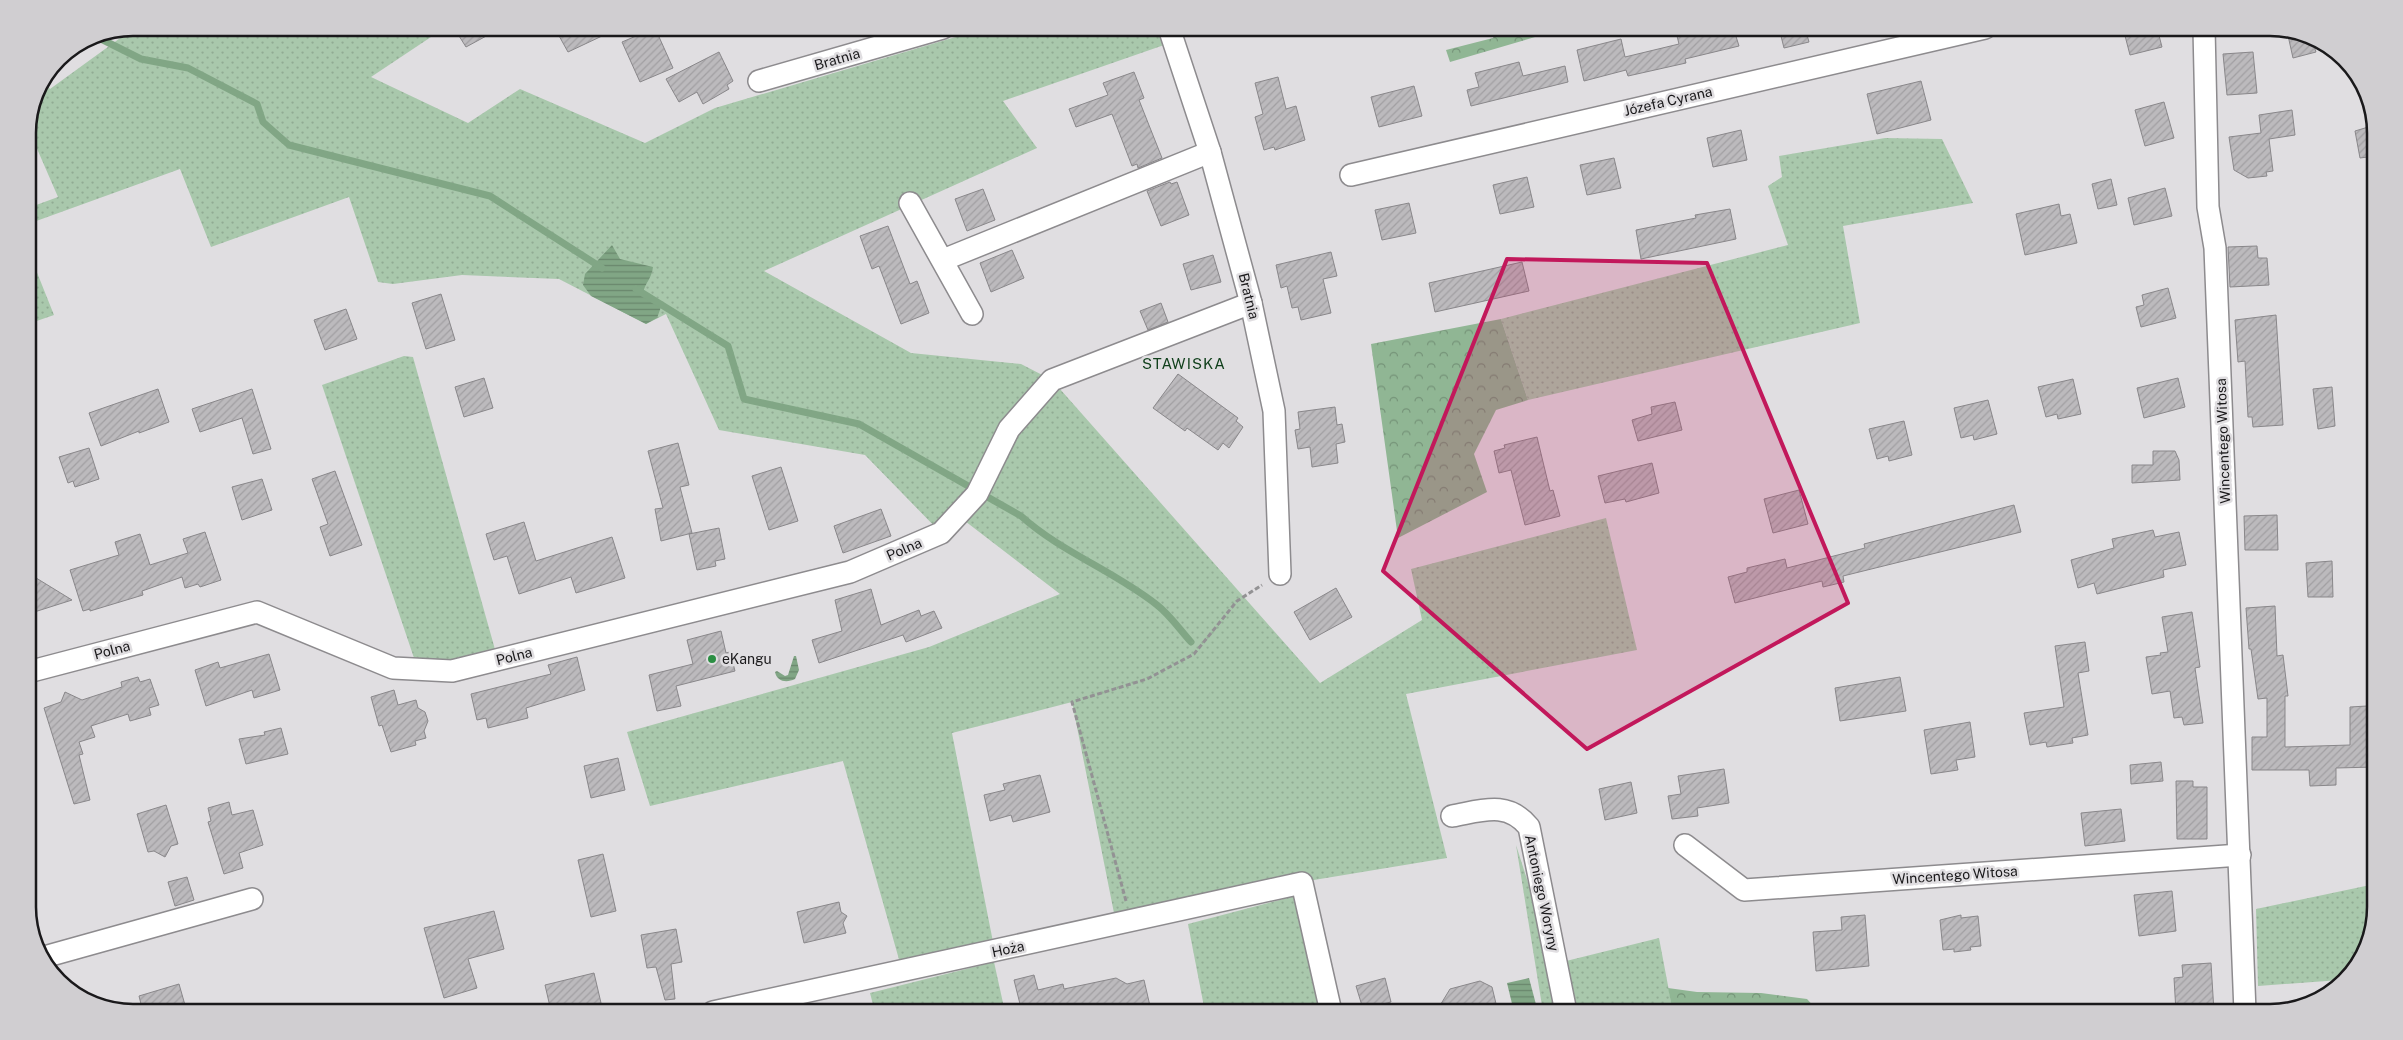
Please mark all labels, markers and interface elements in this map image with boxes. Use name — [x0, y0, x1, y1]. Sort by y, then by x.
street label: Bratnia — [812, 45, 862, 73]
street label: Józefa Cyrana — [1622, 83, 1714, 119]
street label: Bratnia — [1236, 271, 1262, 321]
district label: STAWISKA — [1142, 355, 1226, 372]
street label: Wincentego Witosa — [2213, 378, 2233, 504]
street label: Polna — [884, 534, 924, 564]
street label: Polna — [92, 638, 132, 662]
street label: Polna — [494, 644, 534, 668]
place label: eKangu — [722, 651, 772, 667]
marker: eKangu — [706, 653, 718, 665]
street label: Antoniego Woryny — [1522, 833, 1562, 953]
street label: Wincentego Witosa — [1892, 863, 2018, 887]
street label: Hoża — [990, 938, 1026, 960]

